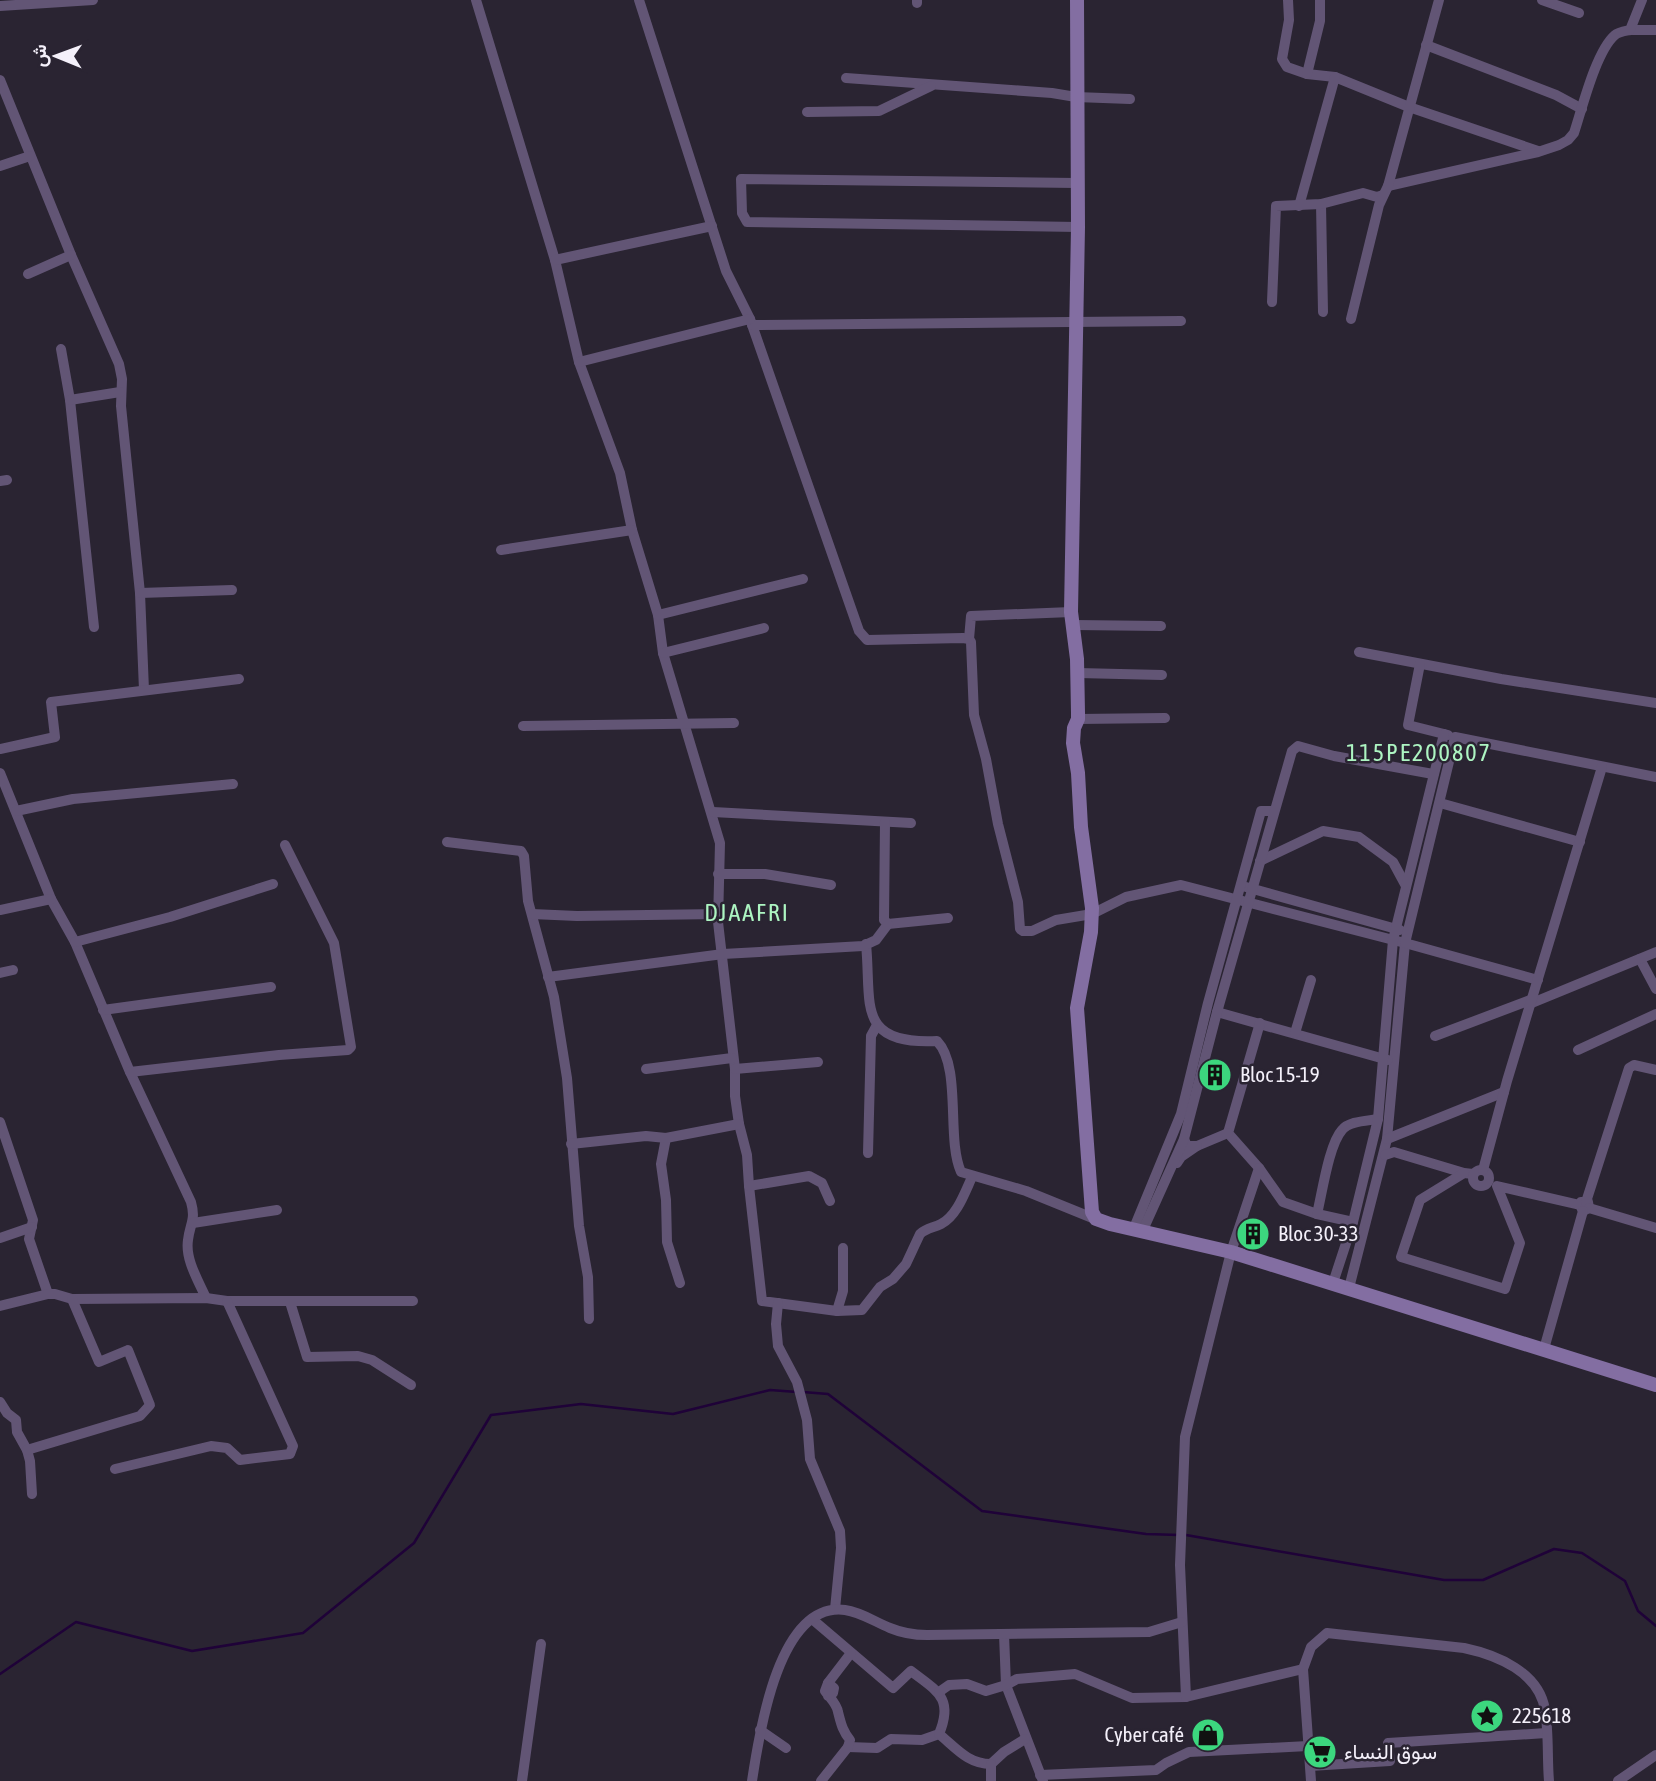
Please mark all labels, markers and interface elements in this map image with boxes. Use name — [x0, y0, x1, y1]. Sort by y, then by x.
north arrow — [21, 21, 91, 91]
text: ش — [28, 44, 51, 67]
district label: 115PE200807 — [1346, 739, 1492, 766]
district label: DJAAFRI — [704, 899, 790, 926]
building icon: Bloc 15-19 — [1196, 1056, 1234, 1094]
place label: Bloc 15-19 — [1240, 1062, 1320, 1086]
building icon: Bloc 30-33 — [1234, 1215, 1272, 1253]
place label: Bloc 30-33 — [1278, 1221, 1359, 1245]
place icon: 225618 — [1468, 1697, 1506, 1735]
place label: 225618 — [1512, 1703, 1571, 1727]
shop icon: Cyber café — [1189, 1716, 1227, 1754]
place label: Cyber café — [1104, 1722, 1184, 1746]
supermarket icon: سوق النساء — [1301, 1733, 1339, 1771]
place label: سوق النساء — [1344, 1739, 1437, 1765]

